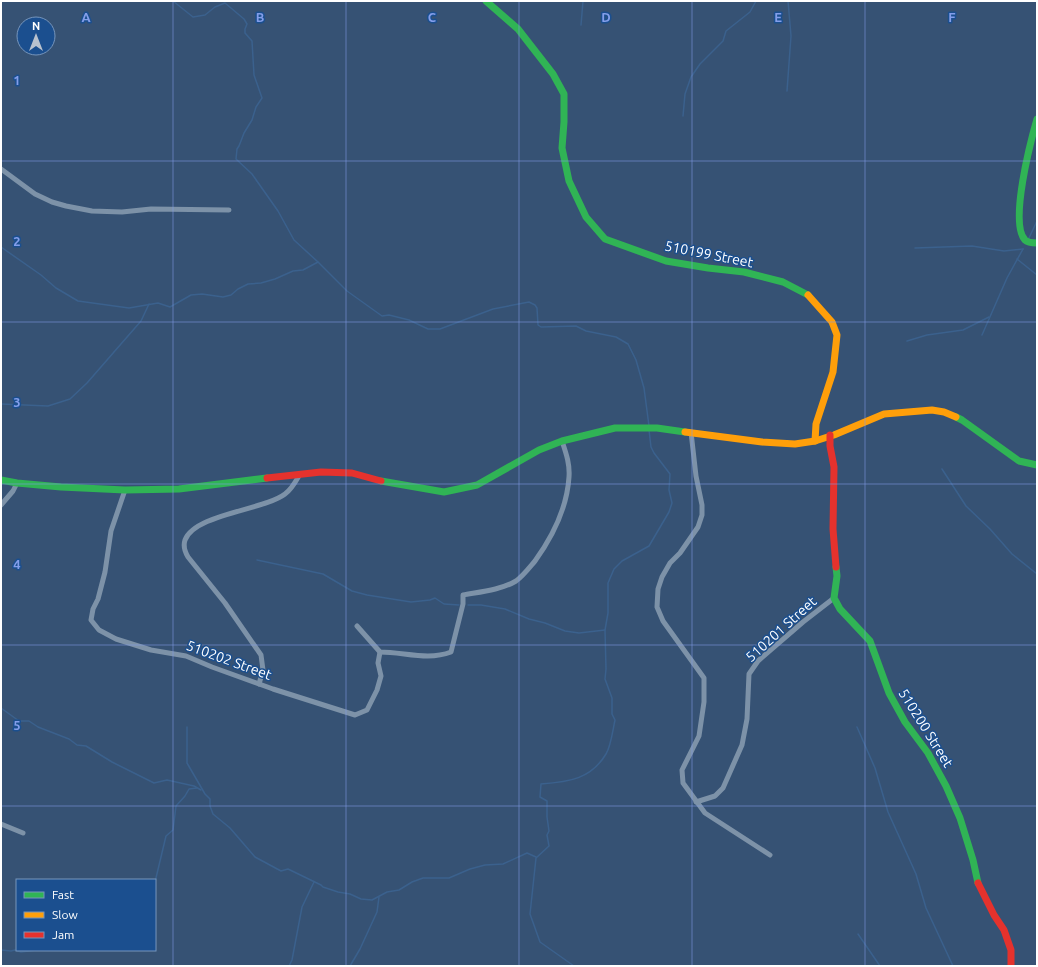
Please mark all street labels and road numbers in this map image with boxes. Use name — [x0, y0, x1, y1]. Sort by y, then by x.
street label: 510199 Street — [663, 238, 755, 271]
street label: 510201 Street — [742, 593, 820, 665]
street label: 510202 Street — [184, 637, 274, 683]
street label: 510200 Street — [895, 686, 957, 771]

